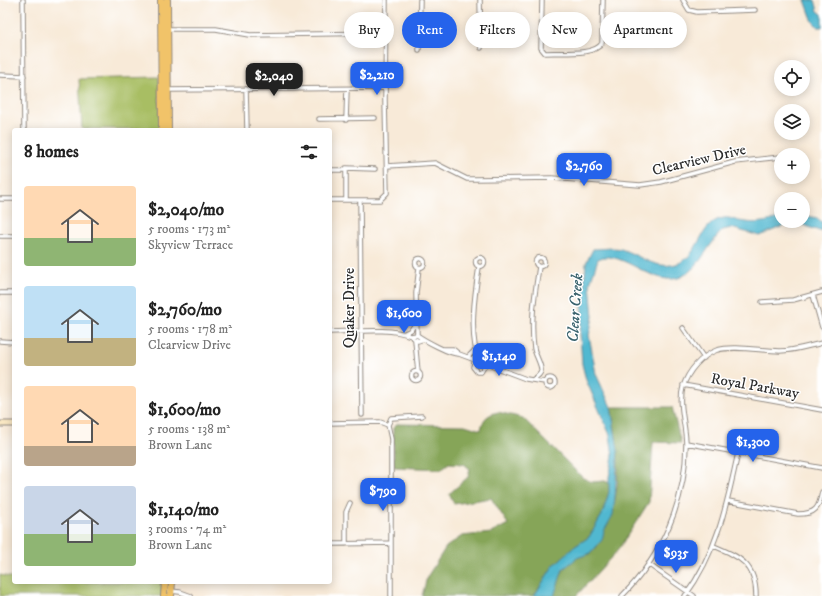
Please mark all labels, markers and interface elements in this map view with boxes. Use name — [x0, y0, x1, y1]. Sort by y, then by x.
chip: Buy — [344, 12, 394, 48]
chip: Rent — [402, 12, 457, 48]
chip: Filters — [465, 12, 530, 48]
chip: New — [538, 12, 592, 48]
chip: Apartment — [600, 12, 687, 48]
map controls — [774, 60, 810, 228]
button: locate — [774, 60, 810, 96]
pin: $2,210 — [344, 62, 410, 96]
pin: $2,040 — [241, 63, 307, 97]
text: $2,210 — [359, 67, 395, 83]
text: $2,040 — [255, 68, 293, 84]
button: layers — [774, 104, 810, 140]
street label: Clearview Drive — [650, 140, 748, 180]
text: 8 homes — [24, 141, 79, 163]
icon: filters — [298, 141, 320, 163]
button: + — [774, 148, 810, 184]
pin: $2,760 — [551, 153, 617, 187]
text: $2,760 — [566, 158, 602, 174]
button: − — [774, 192, 810, 228]
text: $2,040/mo — [148, 199, 224, 221]
icon: home — [56, 202, 104, 250]
text: 5 rooms · 173 m² — [148, 221, 230, 237]
text: Skyview Terrace — [148, 237, 233, 253]
street label: Quaker Drive — [340, 268, 359, 348]
water label: Clear Creek — [563, 272, 587, 343]
text: $2,760/mo — [148, 299, 222, 321]
pin: $1,600 — [371, 300, 437, 334]
icon: home — [56, 302, 104, 350]
text: $1,600 — [386, 305, 422, 321]
text: 5 rooms · 178 m² — [148, 321, 232, 337]
text: Clearview Drive — [148, 337, 231, 353]
pin: $1,140 — [466, 343, 532, 377]
text: $1,140 — [482, 348, 516, 364]
street label: Royal Parkway — [709, 369, 802, 403]
text: $1,600/mo — [148, 399, 221, 421]
icon: home — [56, 402, 104, 450]
text: 5 rooms · 138 m² — [148, 421, 230, 437]
pin: $1,300 — [720, 429, 786, 463]
text: $1,300 — [736, 434, 770, 450]
text: Brown Lane — [148, 437, 212, 453]
pin: $790 — [359, 478, 407, 512]
text: $790 — [369, 483, 397, 499]
text: $1,140/mo — [148, 499, 219, 521]
icon: home — [56, 502, 104, 550]
text: 3 rooms · 74 m² — [148, 521, 226, 537]
text: Brown Lane — [148, 537, 212, 553]
pin: $935 — [652, 540, 700, 574]
text: $935 — [664, 545, 688, 561]

